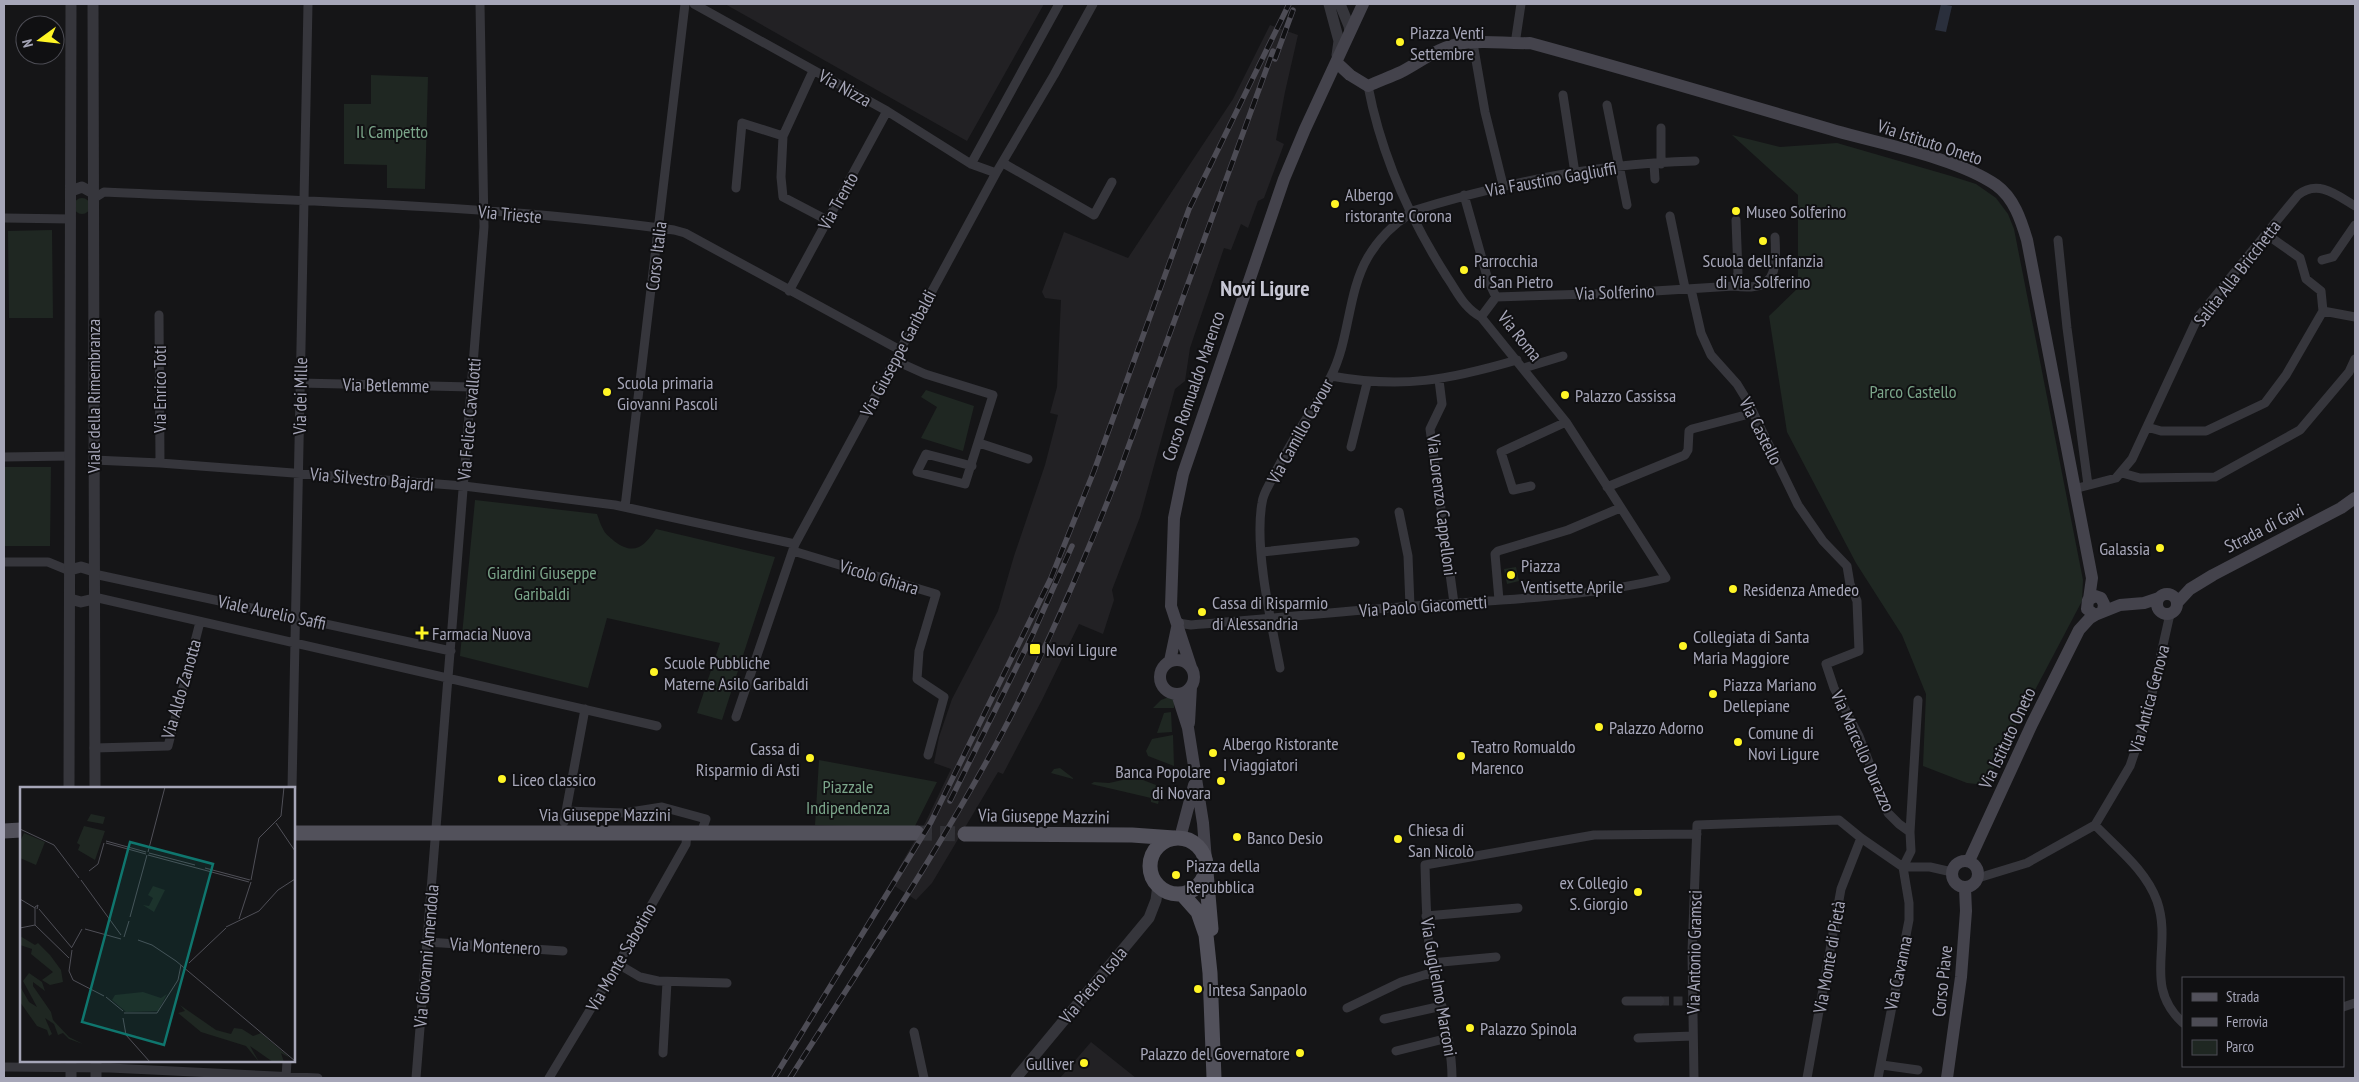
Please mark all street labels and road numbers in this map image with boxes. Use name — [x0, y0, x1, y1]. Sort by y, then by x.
street label: Via Nizza — [814, 64, 876, 112]
street label: Via Istituto Oneto — [1873, 114, 1986, 170]
street label: Via Faustino Gagliuffi — [1483, 156, 1618, 202]
street label: Via Trento — [812, 168, 863, 235]
street label: Via Trieste — [476, 200, 543, 228]
street label: Salita Alla Bricchetta — [2188, 215, 2286, 331]
street label: Corso Italia — [640, 220, 672, 292]
street label: Via Solferino — [1574, 279, 1655, 305]
street label: Via Giuseppe Garibaldi — [854, 286, 941, 421]
street label: Via Roma — [1492, 305, 1547, 366]
street label: Corso Romualdo Marenco — [1157, 308, 1229, 464]
street label: Viale della Rimembranza — [82, 319, 105, 474]
street label: Via Enrico Toti — [148, 345, 171, 434]
street label: Via dei Mille — [288, 357, 312, 436]
street label: Via Felice Cavallotti — [452, 357, 486, 482]
street label: Via Betlemme — [341, 373, 430, 397]
street label: Via Camillo Cavour — [1261, 374, 1338, 489]
street label: Via Castello — [1734, 392, 1788, 469]
street label: Via Lorenzo Cappelloni — [1422, 432, 1462, 577]
street label: Via Silvestro Bajardi — [308, 462, 435, 496]
street label: Strada di Gavi — [2220, 498, 2308, 558]
street label: Vicolo Ghiara — [836, 554, 922, 600]
street label: Viale Aurelio Saffi — [215, 589, 328, 635]
street label: Via Paolo Giacometti — [1357, 590, 1488, 622]
street label: Via Aldo Zanotta — [156, 637, 206, 742]
street label: Via Antica Genova — [2123, 642, 2175, 757]
street label: Via Istituto Oneto — [1973, 683, 2041, 793]
street label: Via Marcello Durazzo — [1826, 686, 1900, 815]
street label: Via Giuseppe Mazzini — [538, 803, 671, 826]
street label: Via Giuseppe Mazzini — [977, 803, 1110, 829]
street label: Via Giovanni Amendola — [408, 884, 444, 1029]
street label: Via Antonio Gramsci — [1681, 890, 1707, 1015]
street label: Via Monte Sabotino — [580, 898, 661, 1016]
street label: Via Monte di Pietà — [1808, 899, 1850, 1016]
street label: Via Guglielmo Marconi — [1415, 915, 1462, 1058]
street label: Via Montenero — [448, 932, 541, 960]
street label: Via Cavanna — [1879, 934, 1917, 1013]
street label: Via Pietro Isola — [1053, 942, 1132, 1029]
street label: Corso Piave — [1927, 944, 1957, 1018]

